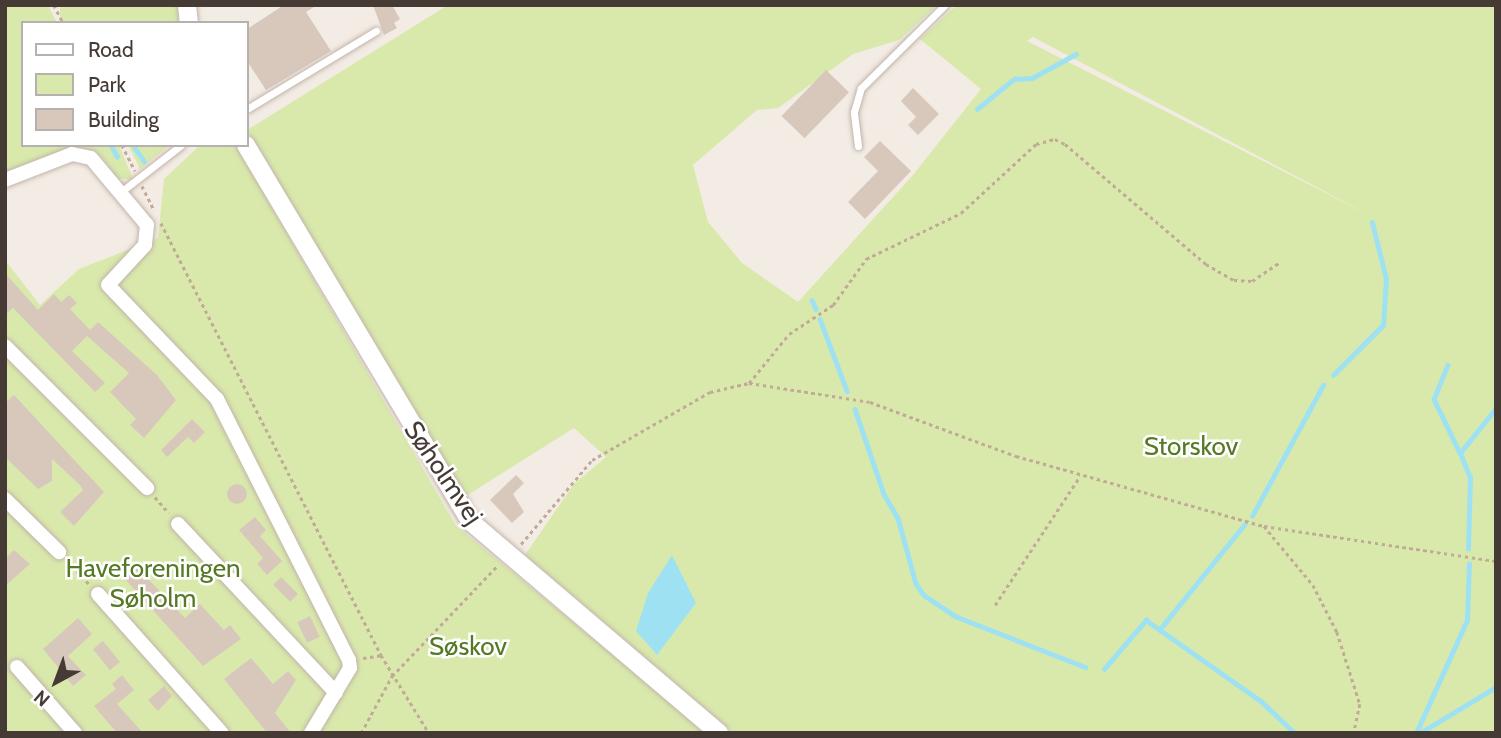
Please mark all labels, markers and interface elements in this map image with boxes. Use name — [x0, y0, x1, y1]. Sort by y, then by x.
legend — [21, 21, 248, 147]
text: Road — [88, 37, 134, 62]
text: Park — [88, 72, 126, 97]
text: Building — [88, 107, 159, 132]
street label: Søholmvej — [397, 415, 489, 531]
park label: Storskov — [1144, 431, 1238, 463]
park label: Haveforeningen Søholm — [65, 553, 241, 614]
park label: Søskov — [429, 631, 507, 663]
north arrow — [21, 647, 91, 717]
text: N — [29, 685, 55, 711]

